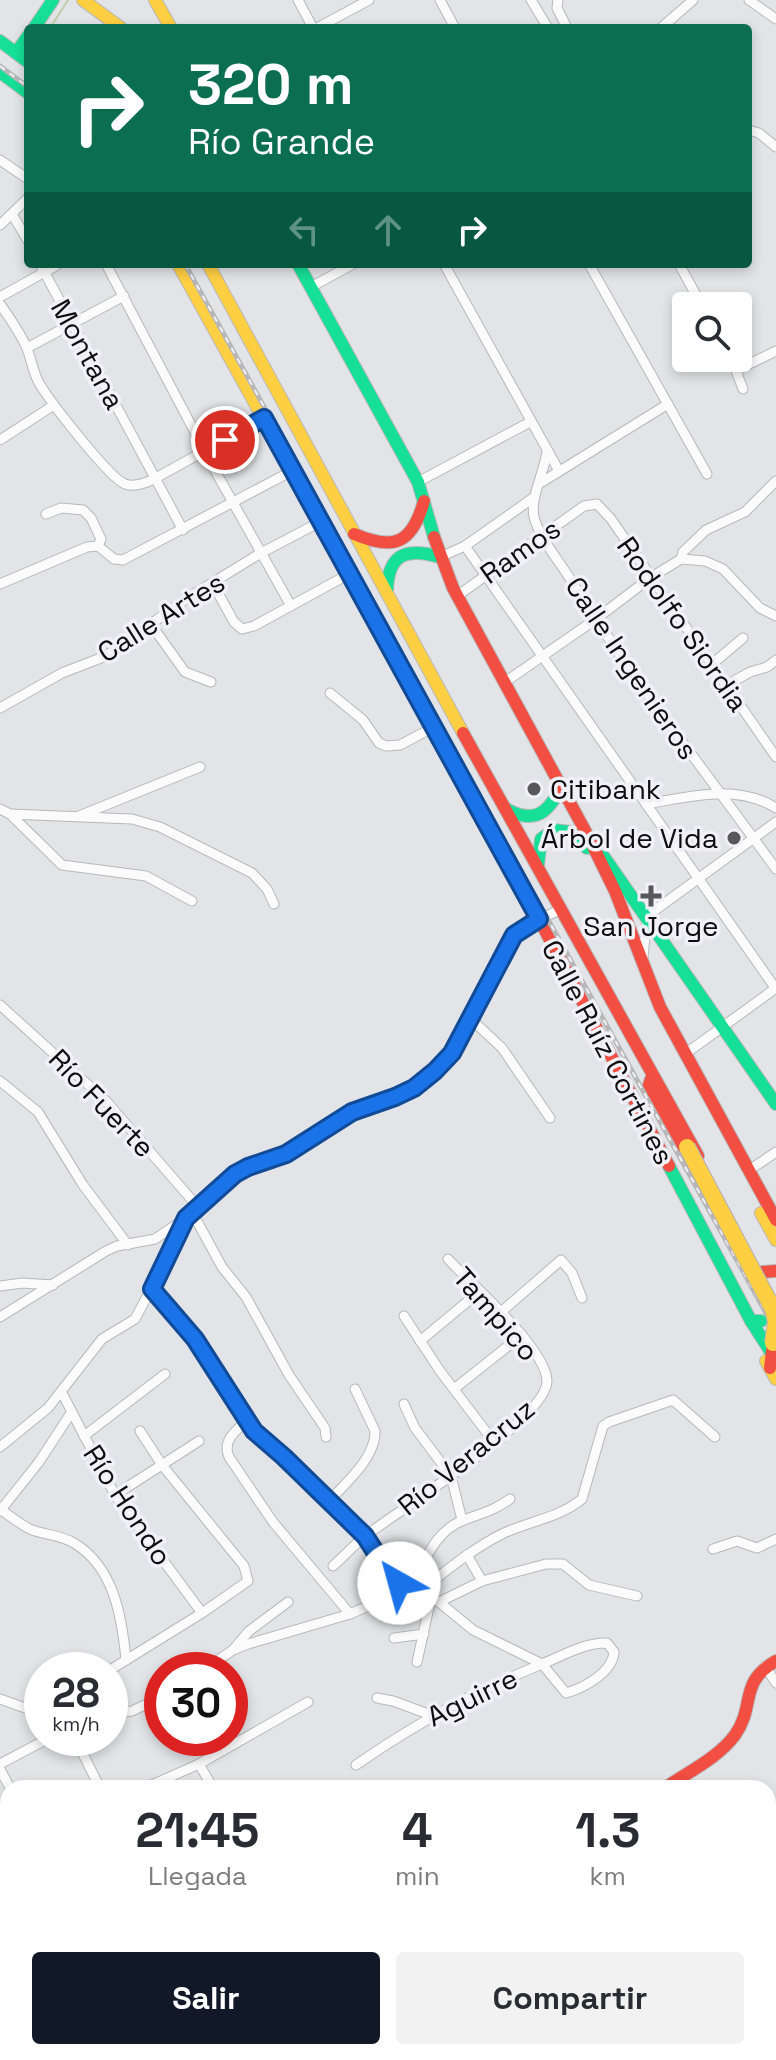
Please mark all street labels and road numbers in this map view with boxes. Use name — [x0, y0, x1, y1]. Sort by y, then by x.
street label: Montana — [43, 293, 133, 415]
street label: Ramos — [473, 510, 567, 592]
street label: Rodolfo Siordia — [609, 529, 757, 719]
street label: Calle Artes — [91, 564, 231, 670]
street label: Calle Ingenieros — [558, 570, 706, 766]
street label: Calle Ruíz Cortines — [534, 934, 682, 1170]
street label: Río Fuerte — [41, 1041, 163, 1165]
street label: Tampico — [445, 1259, 547, 1369]
street label: Río Veracruz — [390, 1391, 542, 1523]
street label: Río Hondo — [76, 1438, 180, 1572]
street label: Aguirre — [421, 1660, 523, 1734]

